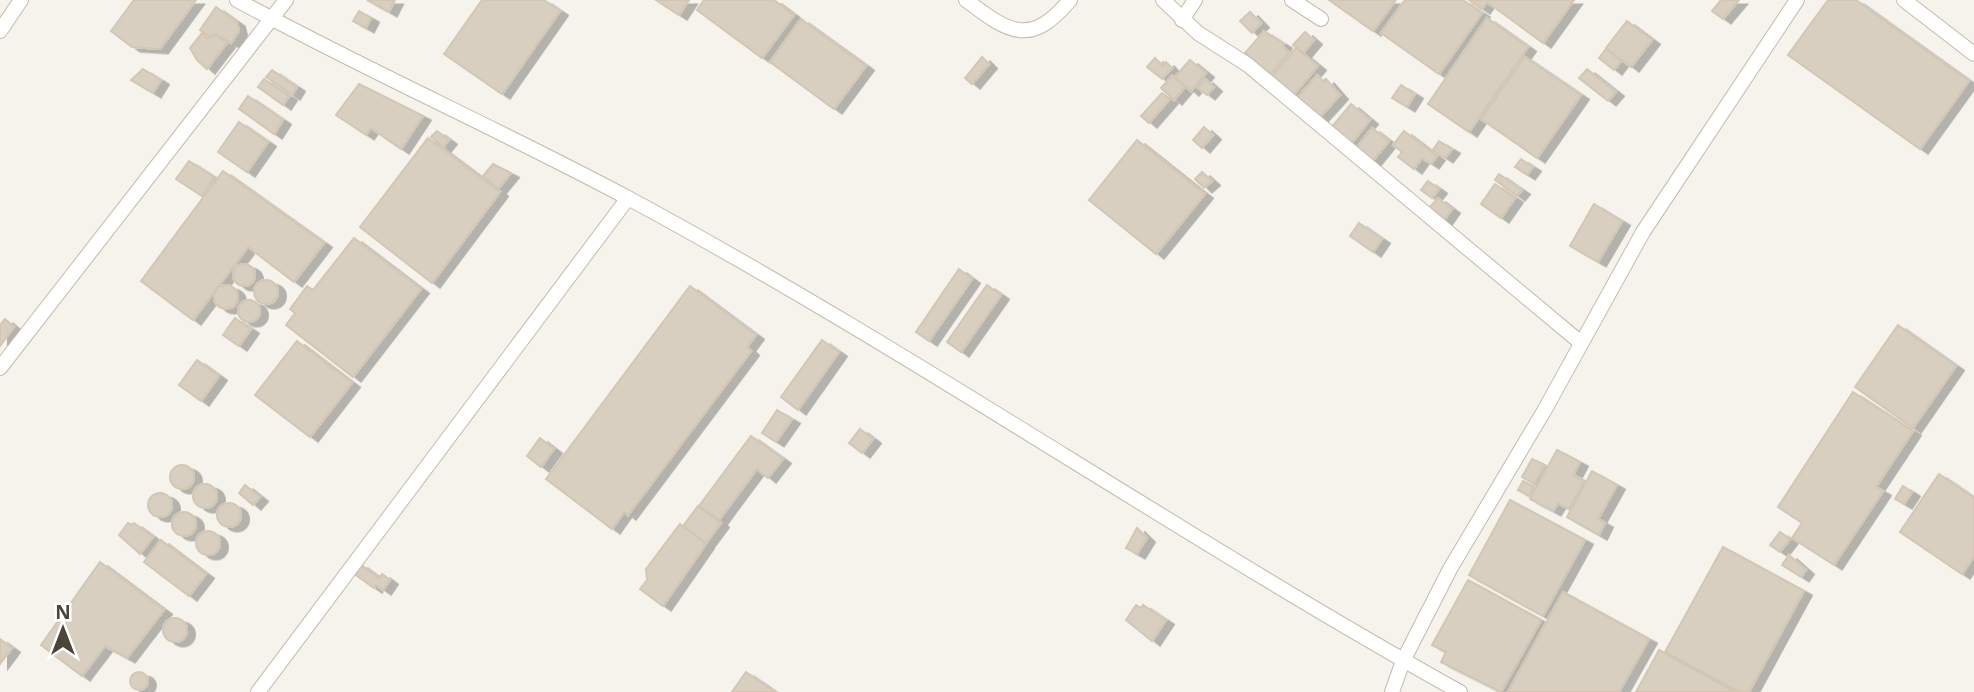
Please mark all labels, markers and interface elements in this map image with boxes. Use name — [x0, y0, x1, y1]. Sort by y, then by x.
north arrow — [28, 594, 98, 664]
text: N — [55, 599, 71, 625]

